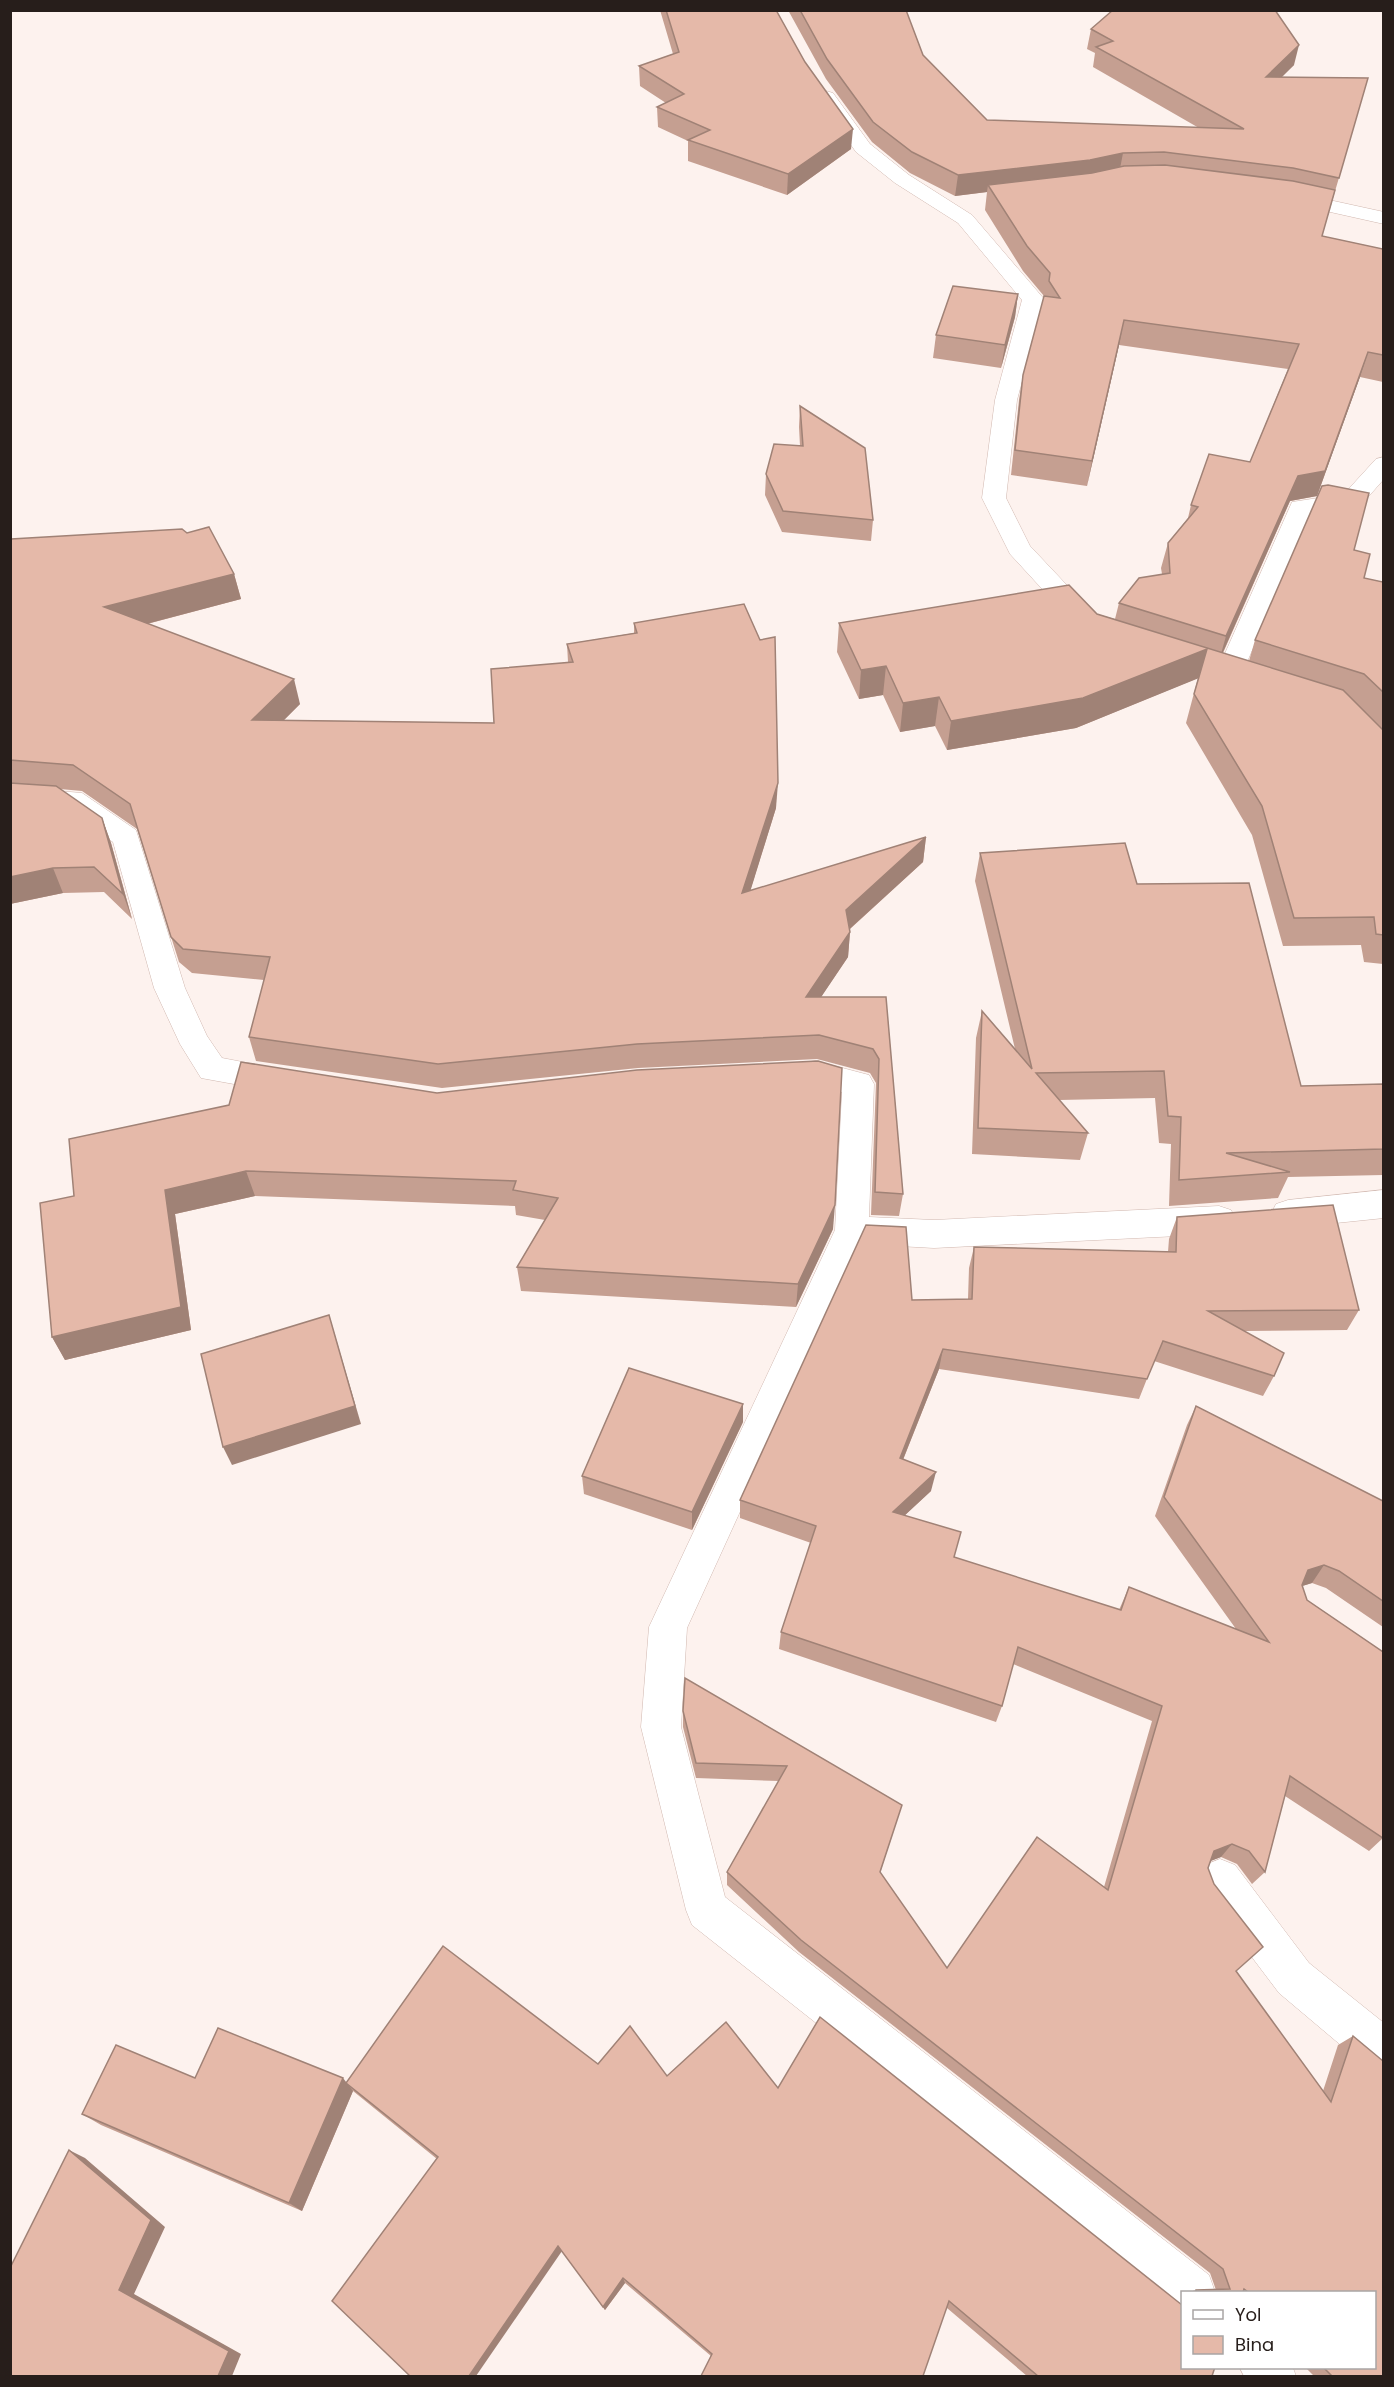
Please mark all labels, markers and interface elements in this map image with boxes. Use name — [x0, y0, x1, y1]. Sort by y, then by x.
legend — [1181, 2291, 1376, 2369]
text: Yol — [1235, 2302, 1261, 2327]
text: Bina — [1235, 2332, 1274, 2357]

